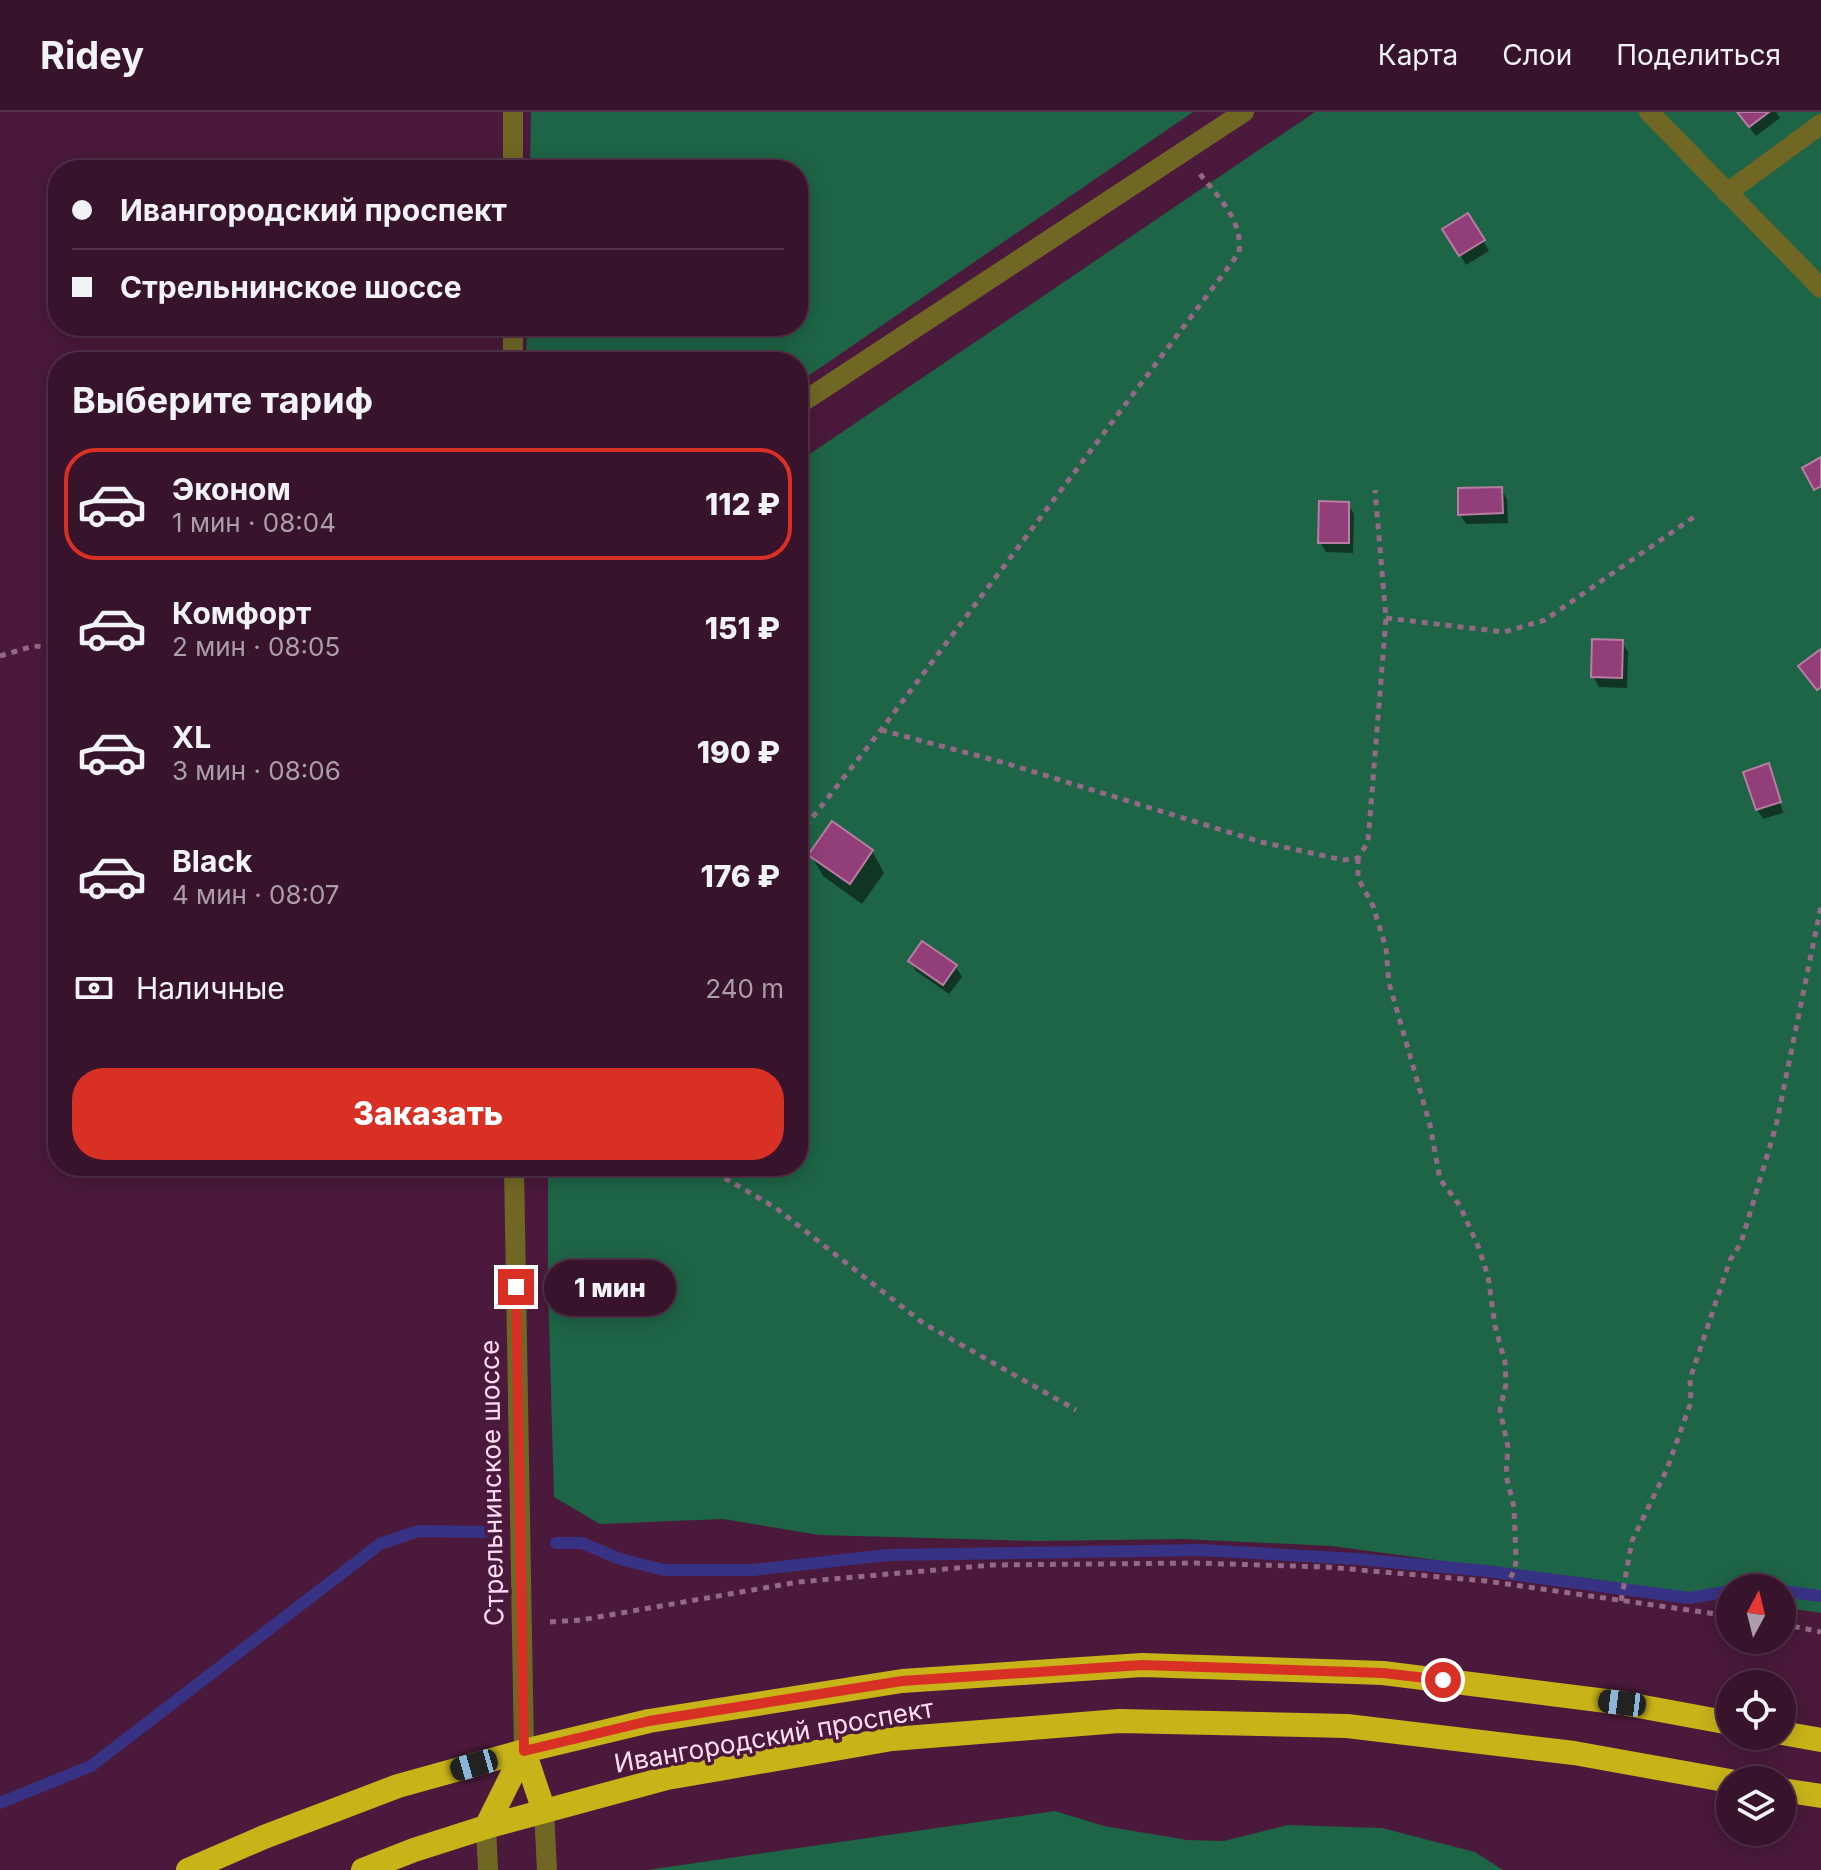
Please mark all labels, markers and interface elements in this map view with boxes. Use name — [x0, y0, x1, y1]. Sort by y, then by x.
text: Ridey — [40, 32, 144, 78]
text: Карта — [1378, 38, 1458, 72]
text: Слои — [1502, 38, 1572, 72]
text: Поделиться — [1616, 38, 1781, 72]
text: Ивангородский проспект — [120, 192, 507, 228]
text: Стрельнинское шоссе — [120, 269, 462, 305]
text: Выберите тариф — [72, 378, 373, 422]
icon: car — [76, 468, 148, 540]
text: Эконом — [172, 471, 291, 507]
text: 112 ₽ — [705, 486, 780, 522]
text: 1 мин · 08:04 — [172, 507, 336, 538]
icon: car — [76, 592, 148, 664]
text: Комфорт — [172, 595, 311, 631]
text: 151 ₽ — [705, 610, 780, 646]
text: 2 мин · 08:05 — [172, 631, 340, 662]
icon: car — [76, 716, 148, 788]
text: XL — [172, 719, 211, 755]
text: 190 ₽ — [697, 734, 780, 770]
text: 3 мин · 08:06 — [172, 755, 341, 786]
icon: car — [76, 840, 148, 912]
text: Black — [172, 843, 252, 879]
text: 176 ₽ — [700, 858, 780, 894]
text: 4 мин · 08:07 — [172, 879, 340, 910]
icon: cash — [72, 966, 116, 1010]
text: Наличные — [136, 970, 285, 1006]
text: 240 m — [705, 973, 784, 1004]
button: Заказать — [72, 1068, 784, 1160]
callout: 1 мин — [544, 1259, 676, 1315]
route end — [498, 1269, 534, 1305]
text: 1 мин — [574, 1272, 646, 1303]
street label: Стрельнинское шоссе — [474, 1340, 509, 1626]
north arrow — [1716, 1574, 1796, 1654]
map controls — [1716, 1574, 1796, 1846]
route start — [1425, 1662, 1461, 1698]
button: locate — [1716, 1670, 1796, 1750]
car — [1597, 1688, 1647, 1718]
street label: Ивангородский проспект — [612, 1692, 936, 1779]
car — [448, 1747, 500, 1783]
button: layers — [1716, 1766, 1796, 1846]

